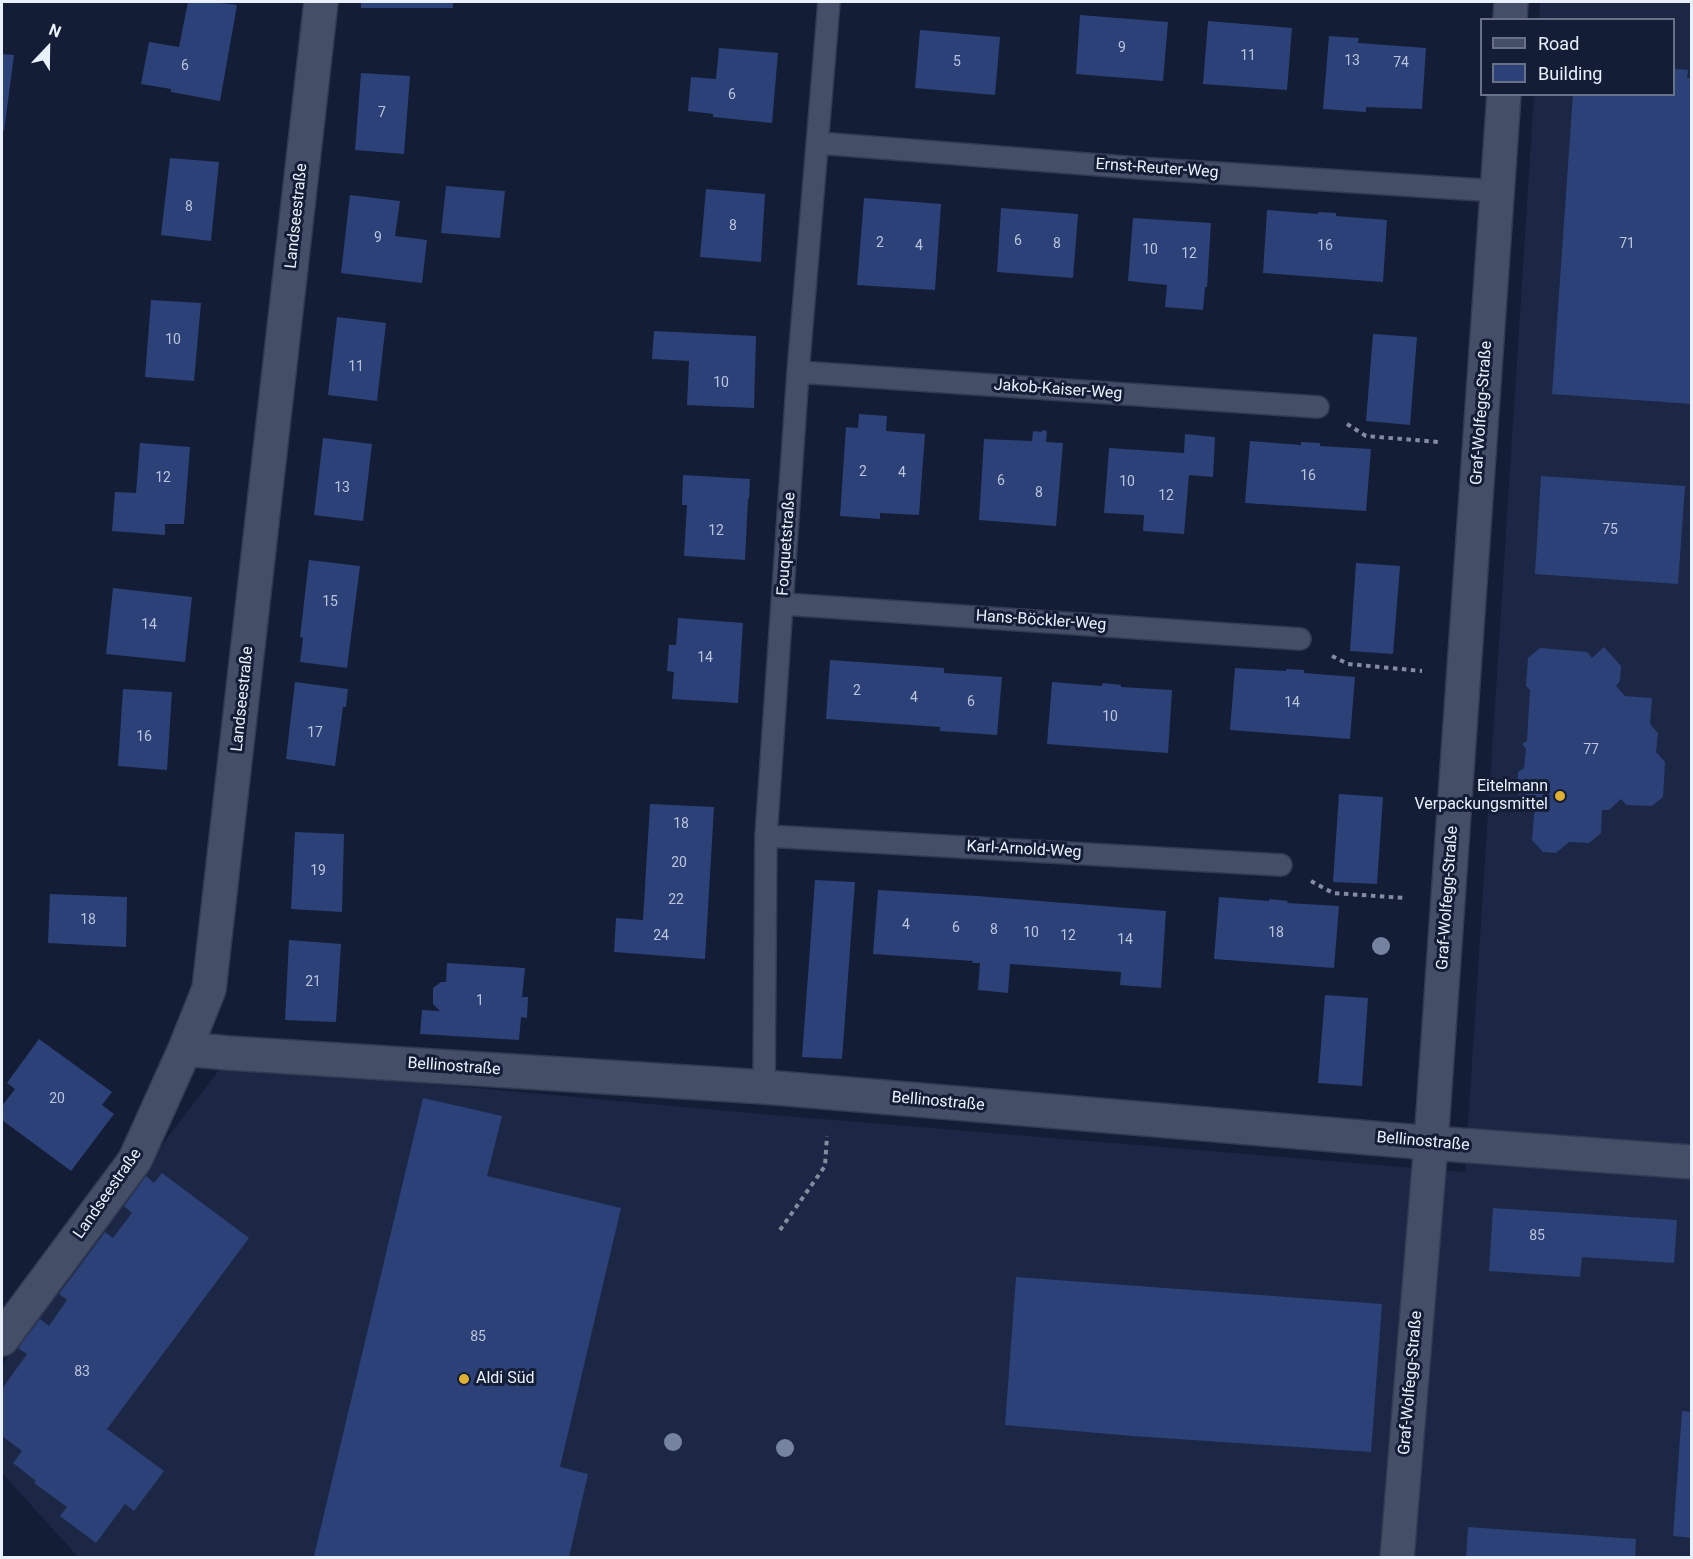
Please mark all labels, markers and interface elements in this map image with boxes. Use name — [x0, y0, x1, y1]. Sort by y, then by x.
north arrow — [18, 18, 78, 78]
legend — [1480, 18, 1675, 96]
text: N — [46, 20, 64, 42]
text: Road — [1538, 33, 1579, 54]
house number: 9 — [1118, 40, 1126, 56]
house number: 11 — [1240, 48, 1256, 64]
house number: 13 — [1344, 53, 1360, 69]
house number: 5 — [953, 54, 961, 70]
house number: 74 — [1393, 55, 1409, 71]
house number: 6 — [181, 58, 189, 74]
text: Building — [1538, 63, 1602, 84]
house number: 6 — [728, 87, 736, 103]
house number: 7 — [378, 105, 386, 121]
street label: Ernst-Reuter-Weg — [1095, 155, 1219, 183]
street label: Landseestraße — [282, 162, 312, 270]
house number: 8 — [185, 199, 193, 215]
house number: 8 — [729, 218, 737, 234]
house number: 9 — [374, 230, 382, 246]
house number: 6 — [1014, 233, 1022, 249]
house number: 2 — [876, 235, 884, 251]
house number: 8 — [1053, 236, 1061, 252]
house number: 71 — [1619, 236, 1635, 252]
house number: 4 — [915, 238, 923, 254]
house number: 16 — [1317, 238, 1333, 254]
house number: 10 — [1142, 242, 1158, 258]
house number: 12 — [1181, 246, 1197, 262]
house number: 10 — [165, 332, 181, 348]
street label: Graf-Wolfegg-Straße — [1467, 340, 1497, 486]
house number: 11 — [348, 359, 364, 375]
house number: 10 — [713, 375, 729, 391]
street label: Jakob-Kaiser-Weg — [993, 376, 1123, 404]
house number: 2 — [859, 464, 867, 480]
house number: 4 — [898, 465, 906, 481]
house number: 16 — [1300, 468, 1316, 484]
house number: 12 — [155, 470, 171, 486]
house number: 6 — [997, 473, 1005, 489]
house number: 10 — [1119, 474, 1135, 490]
house number: 13 — [334, 480, 350, 496]
house number: 8 — [1035, 485, 1043, 501]
house number: 12 — [1158, 488, 1174, 504]
street label: Fouquetstraße — [774, 492, 800, 596]
house number: 75 — [1602, 522, 1618, 538]
house number: 12 — [708, 523, 724, 539]
house number: 15 — [322, 594, 338, 610]
street label: Hans-Böckler-Weg — [975, 607, 1107, 635]
house number: 14 — [141, 617, 157, 633]
street label: Landseestraße — [228, 645, 258, 753]
house number: 14 — [697, 650, 713, 666]
house number: 2 — [853, 683, 861, 699]
house number: 4 — [910, 690, 918, 706]
house number: 6 — [967, 694, 975, 710]
house number: 14 — [1284, 695, 1300, 711]
house number: 10 — [1102, 709, 1118, 725]
house number: 17 — [307, 725, 323, 741]
house number: 16 — [136, 729, 152, 745]
house number: 77 — [1583, 742, 1599, 758]
place label: Eitelmann Verpackungsmittel — [1414, 777, 1548, 815]
marker: Eitelmann Verpackungsmittel — [1553, 789, 1567, 803]
house number: 18 — [673, 816, 689, 832]
street label: Graf-Wolfegg-Straße — [1433, 825, 1463, 971]
street label: Karl-Arnold-Weg — [966, 837, 1082, 863]
house number: 20 — [671, 855, 687, 871]
house number: 19 — [310, 863, 326, 879]
house number: 22 — [668, 892, 684, 908]
house number: 18 — [80, 912, 96, 928]
house number: 4 — [902, 917, 910, 933]
house number: 6 — [952, 920, 960, 936]
house number: 8 — [990, 922, 998, 938]
house number: 10 — [1023, 925, 1039, 941]
house number: 18 — [1268, 925, 1284, 941]
house number: 24 — [653, 928, 669, 944]
house number: 12 — [1060, 928, 1076, 944]
house number: 14 — [1117, 932, 1133, 948]
house number: 21 — [305, 974, 321, 990]
house number: 1 — [476, 993, 484, 1009]
street label: Bellinostraße — [407, 1054, 501, 1080]
street label: Bellinostraße — [891, 1088, 985, 1116]
house number: 20 — [49, 1091, 65, 1107]
street label: Bellinostraße — [1376, 1128, 1470, 1156]
street label: Landseestraße — [70, 1145, 146, 1243]
house number: 85 — [1529, 1228, 1545, 1244]
street label: Graf-Wolfegg-Straße — [1395, 1310, 1427, 1456]
house number: 85 — [470, 1329, 486, 1345]
house number: 83 — [74, 1364, 90, 1380]
place label: Aldi Süd — [476, 1369, 535, 1389]
marker: Aldi Süd — [457, 1372, 471, 1386]

